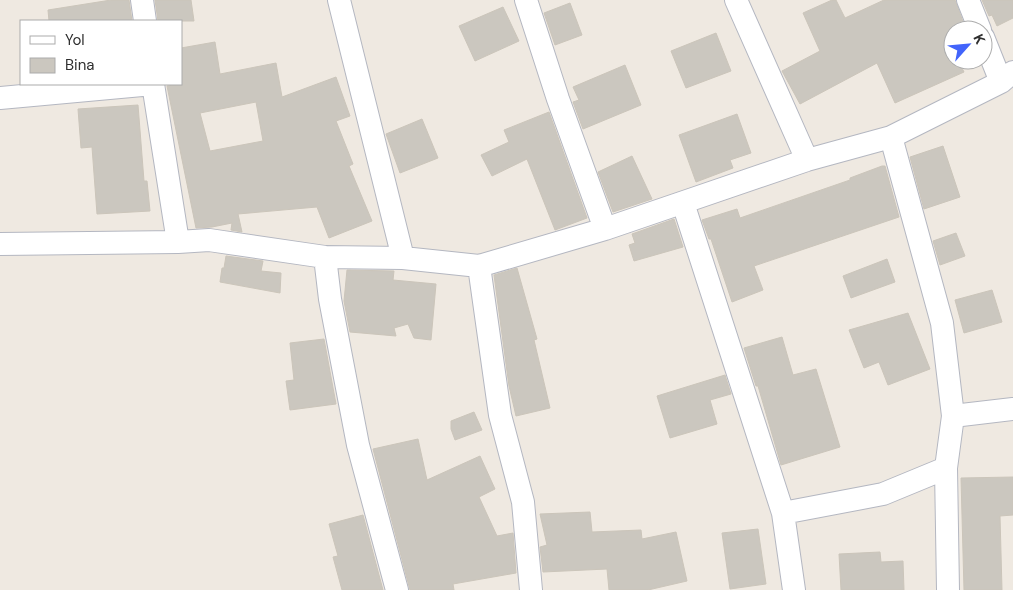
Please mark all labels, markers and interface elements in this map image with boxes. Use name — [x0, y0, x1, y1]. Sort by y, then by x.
legend — [20, 20, 182, 85]
north arrow — [943, 20, 993, 70]
text: Yol — [65, 30, 85, 50]
text: K — [969, 31, 990, 47]
text: Bina — [65, 55, 94, 75]

